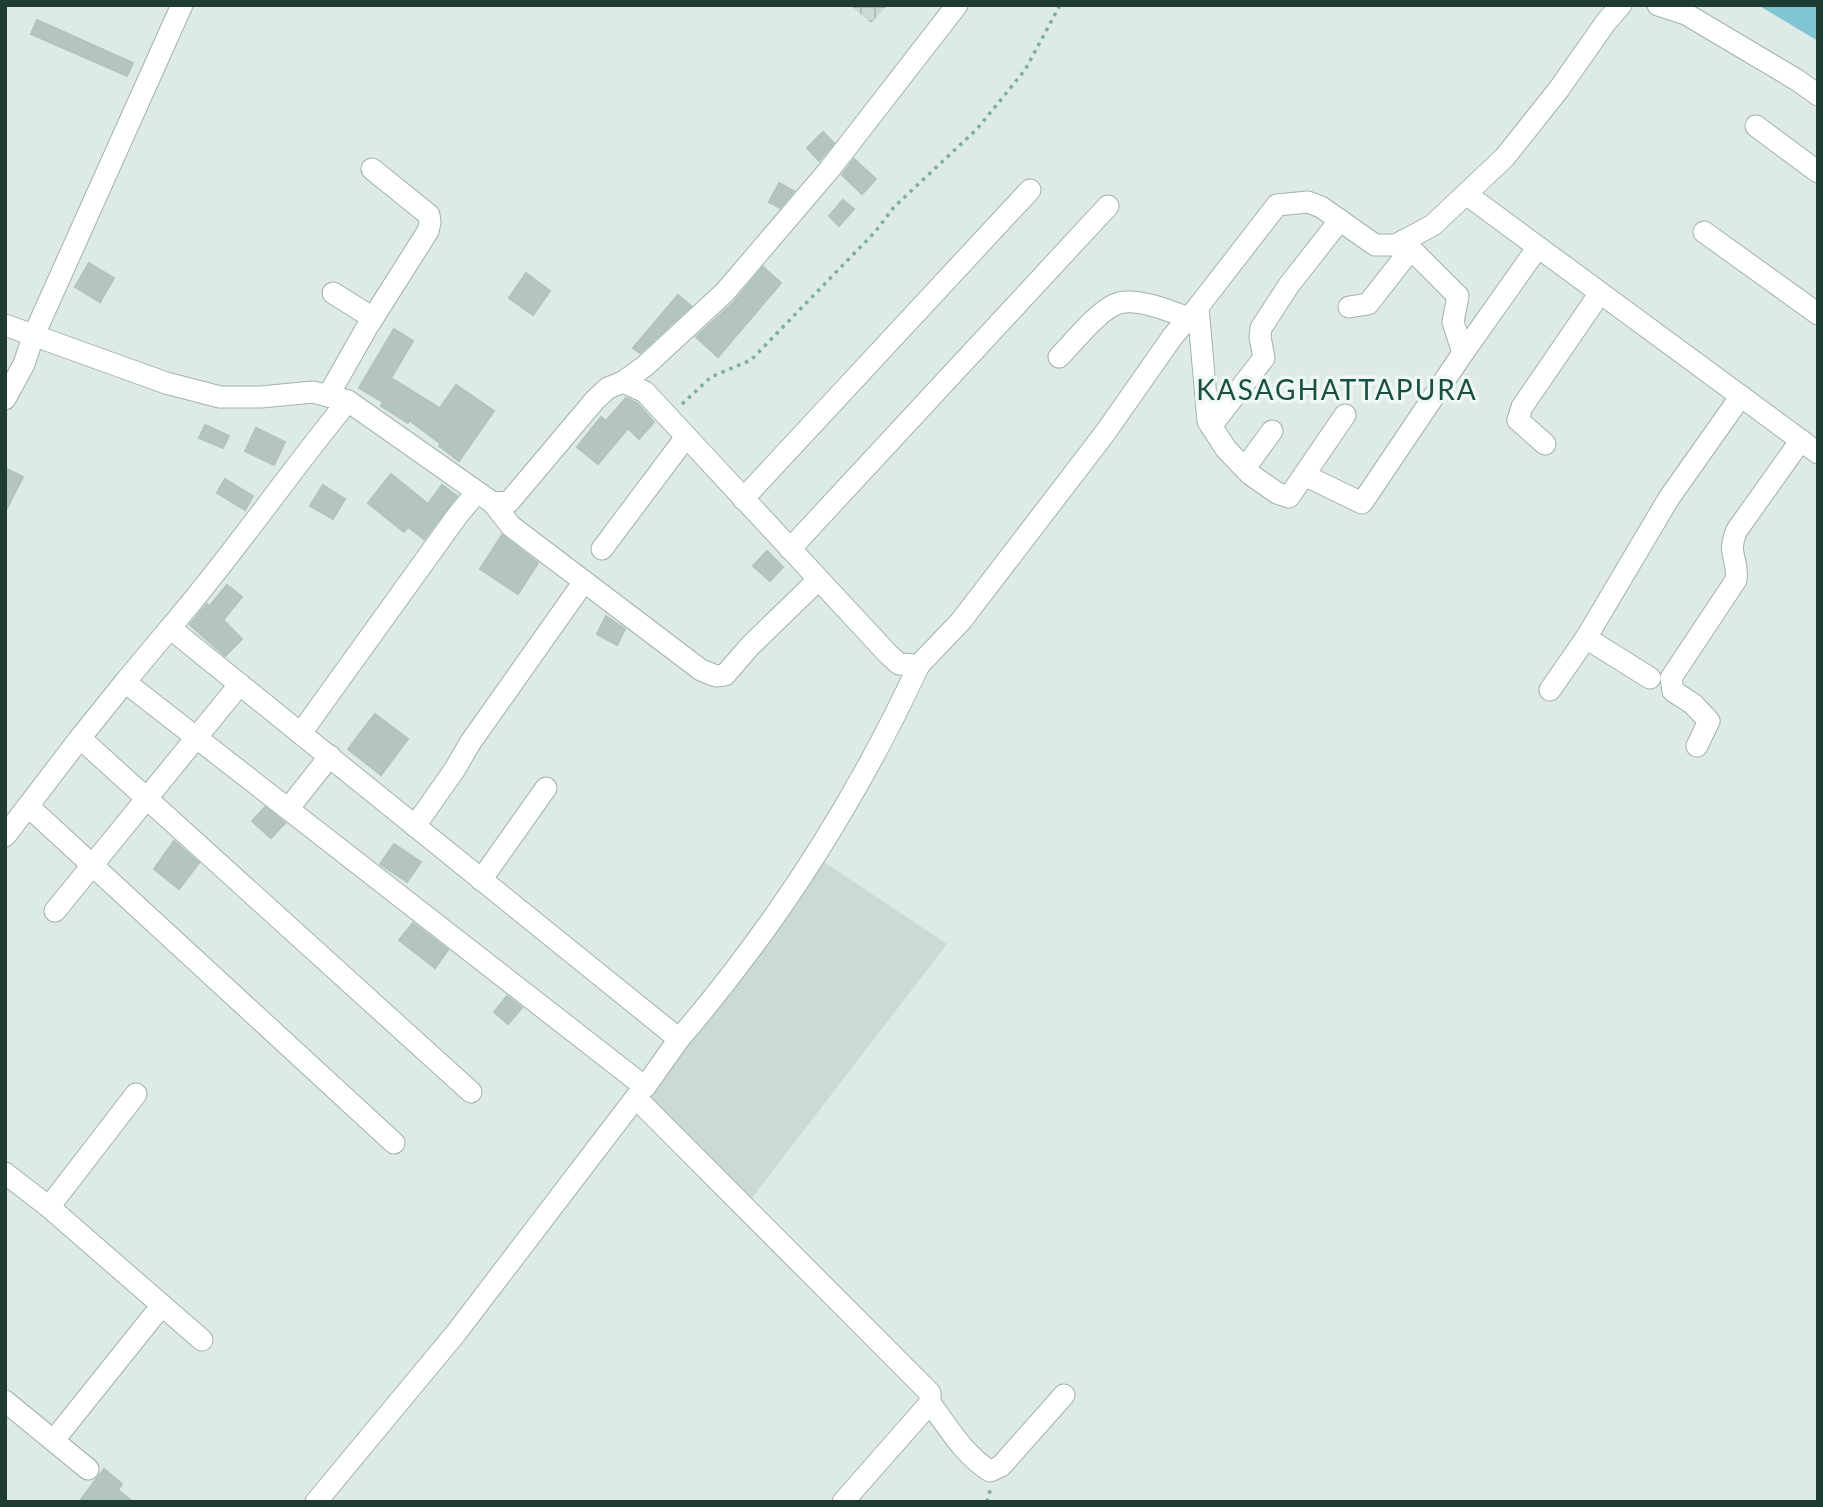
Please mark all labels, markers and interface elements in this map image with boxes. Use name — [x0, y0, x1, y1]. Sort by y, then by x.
district label: KASAGHATTAPURA — [1196, 372, 1478, 406]

